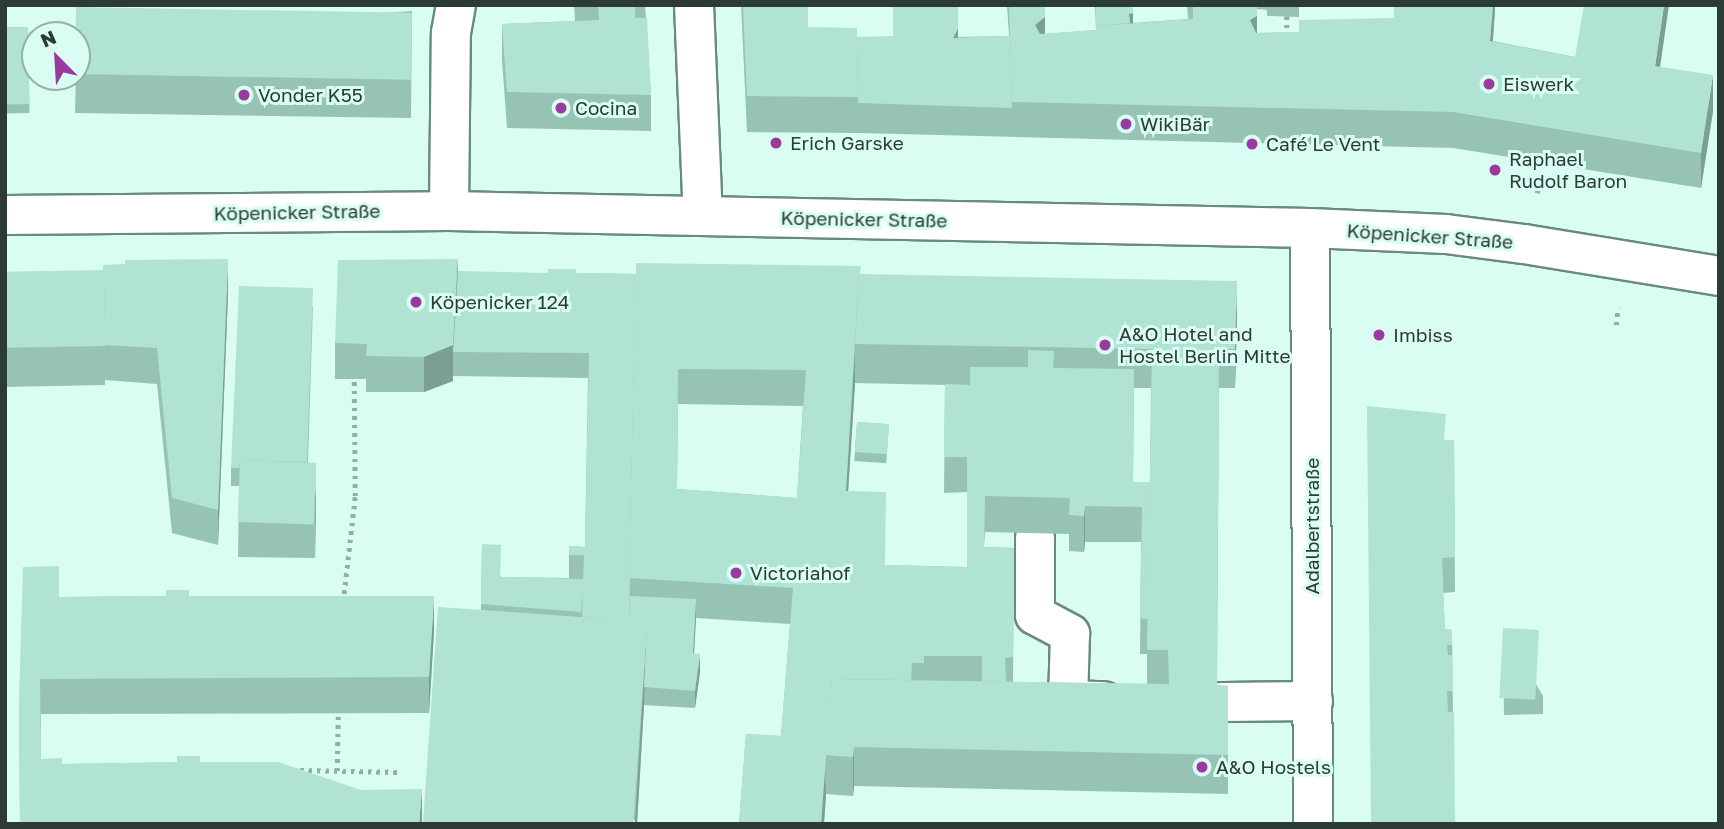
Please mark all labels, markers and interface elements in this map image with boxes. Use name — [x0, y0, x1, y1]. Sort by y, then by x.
north arrow — [21, 21, 91, 91]
text: N — [37, 25, 59, 52]
place label: Eiswerk — [1503, 73, 1574, 95]
marker: Eiswerk — [1481, 76, 1497, 92]
place label: Vonder K55 — [258, 84, 363, 106]
marker: Vonder K55 — [236, 87, 252, 103]
place label: Cocina — [575, 97, 637, 119]
marker: Cocina — [553, 100, 569, 116]
place label: WikiBär — [1140, 113, 1210, 135]
marker: WikiBär — [1118, 116, 1134, 132]
place label: Erich Garske — [790, 132, 904, 154]
place label: Café Le Vent — [1266, 133, 1380, 155]
marker: Erich Garske — [768, 135, 784, 151]
marker: Café Le Vent — [1244, 136, 1260, 152]
place label: Raphael Rudolf Baron — [1509, 148, 1627, 192]
marker: Raphael Rudolf Baron — [1487, 162, 1503, 178]
street label: Köpenicker Straße — [213, 199, 381, 225]
street label: Köpenicker Straße — [780, 206, 948, 232]
street label: Köpenicker Straße — [1346, 219, 1514, 253]
place label: Köpenicker 124 — [430, 291, 569, 313]
marker: Köpenicker 124 — [408, 294, 424, 310]
place label: A&O Hotel and Hostel Berlin Mitte — [1119, 323, 1291, 367]
place label: Imbiss — [1393, 324, 1453, 346]
marker: Imbiss — [1371, 327, 1387, 343]
marker: A&O Hotel and Hostel Berlin Mitte — [1097, 337, 1113, 353]
street label: Adalbertstraße — [1301, 458, 1323, 594]
place label: Victoriahof — [750, 562, 850, 584]
marker: Victoriahof — [728, 565, 744, 581]
place label: A&O Hostels — [1216, 756, 1331, 778]
marker: A&O Hostels — [1194, 759, 1210, 775]

